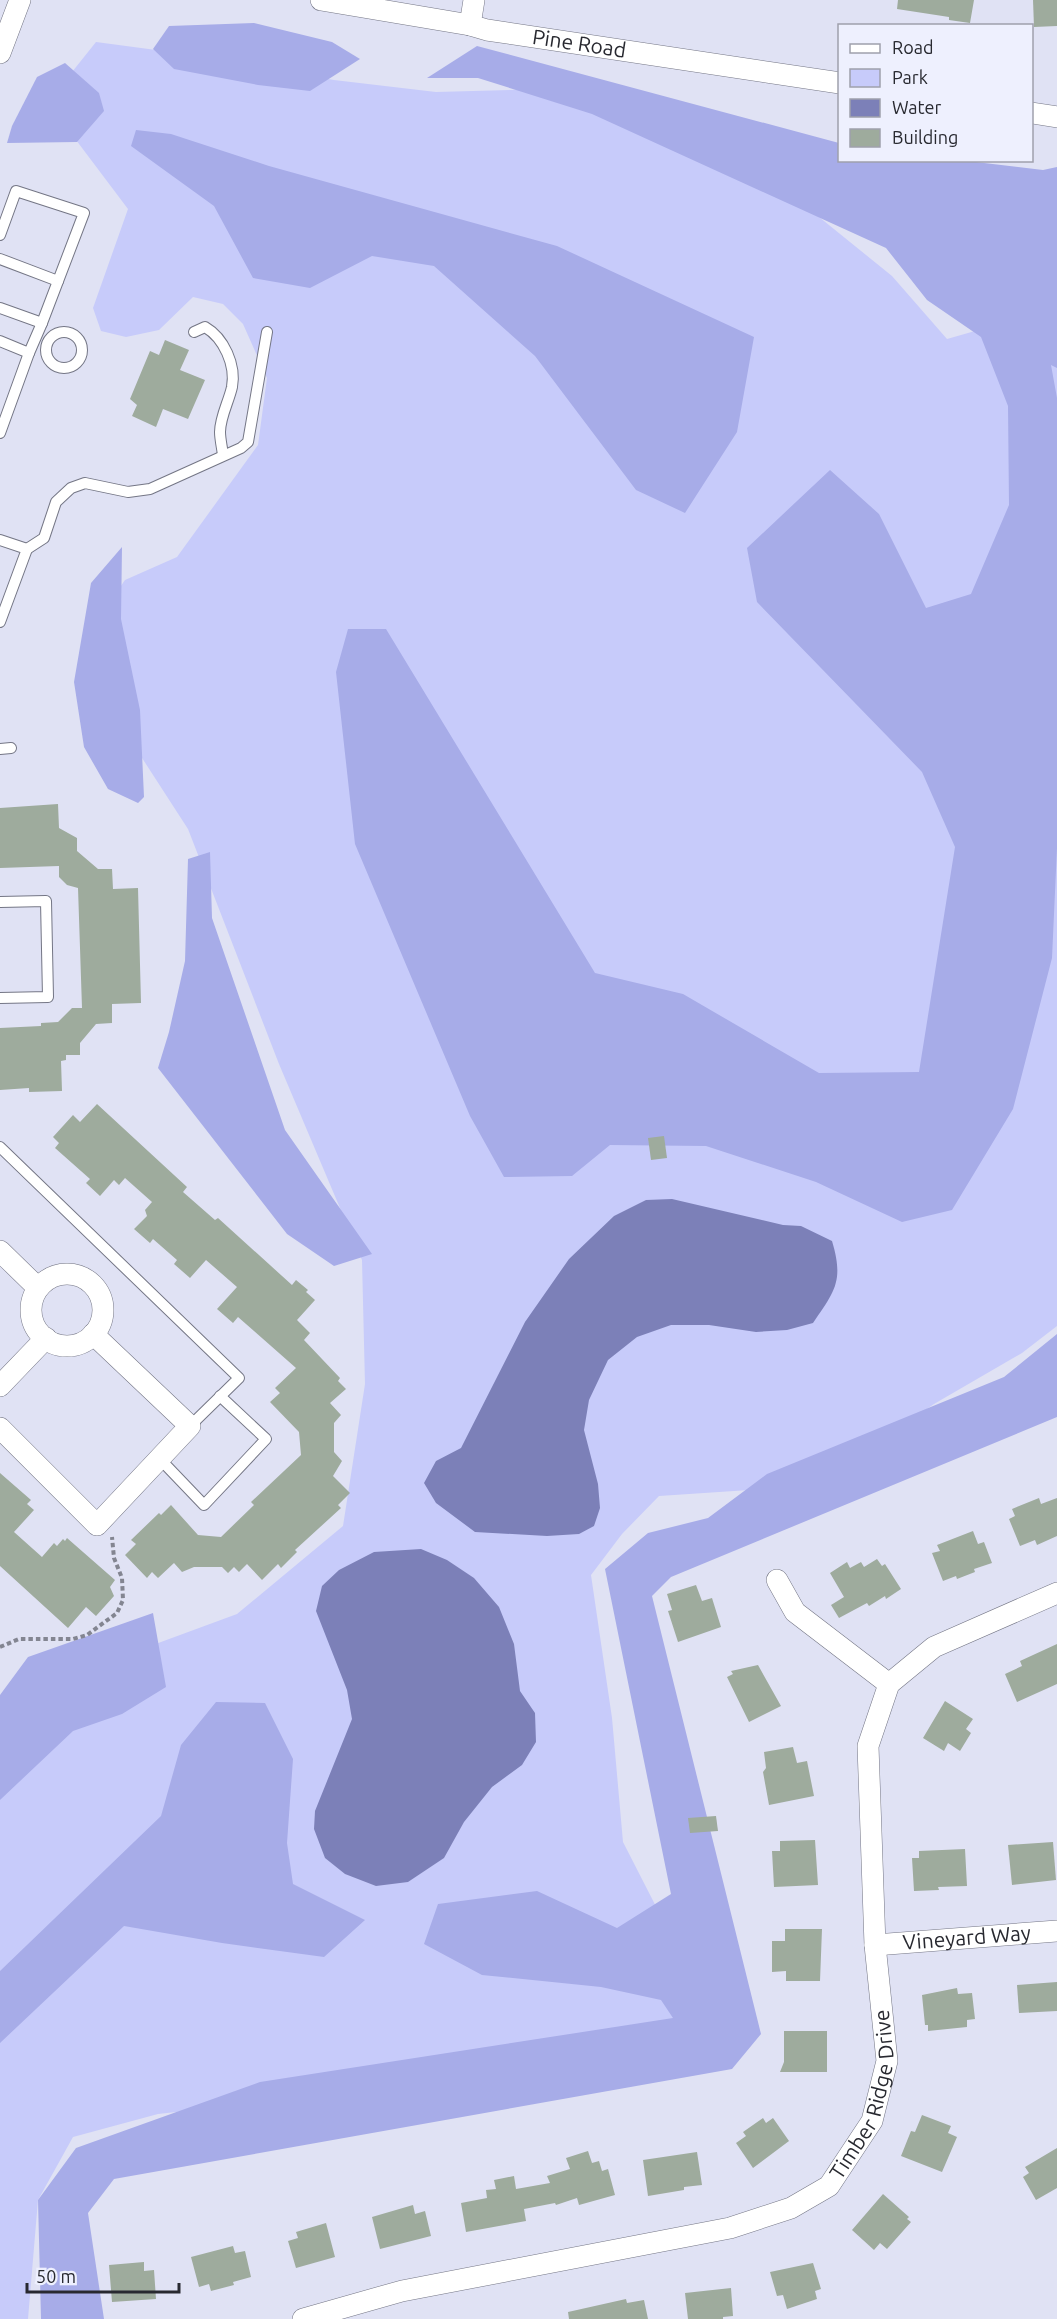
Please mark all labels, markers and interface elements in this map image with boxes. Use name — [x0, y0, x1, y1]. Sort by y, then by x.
street label: Pine Road — [531, 24, 628, 62]
legend — [838, 24, 1033, 162]
text: Road — [892, 37, 934, 57]
text: Park — [892, 67, 928, 87]
text: Water — [892, 97, 942, 117]
text: Building — [892, 127, 958, 147]
street label: Vineyard Way — [902, 1920, 1032, 1954]
street label: Timber Ridge Drive — [824, 2009, 898, 2183]
scale bar — [27, 2256, 178, 2294]
text: 50 m — [36, 2266, 76, 2286]

